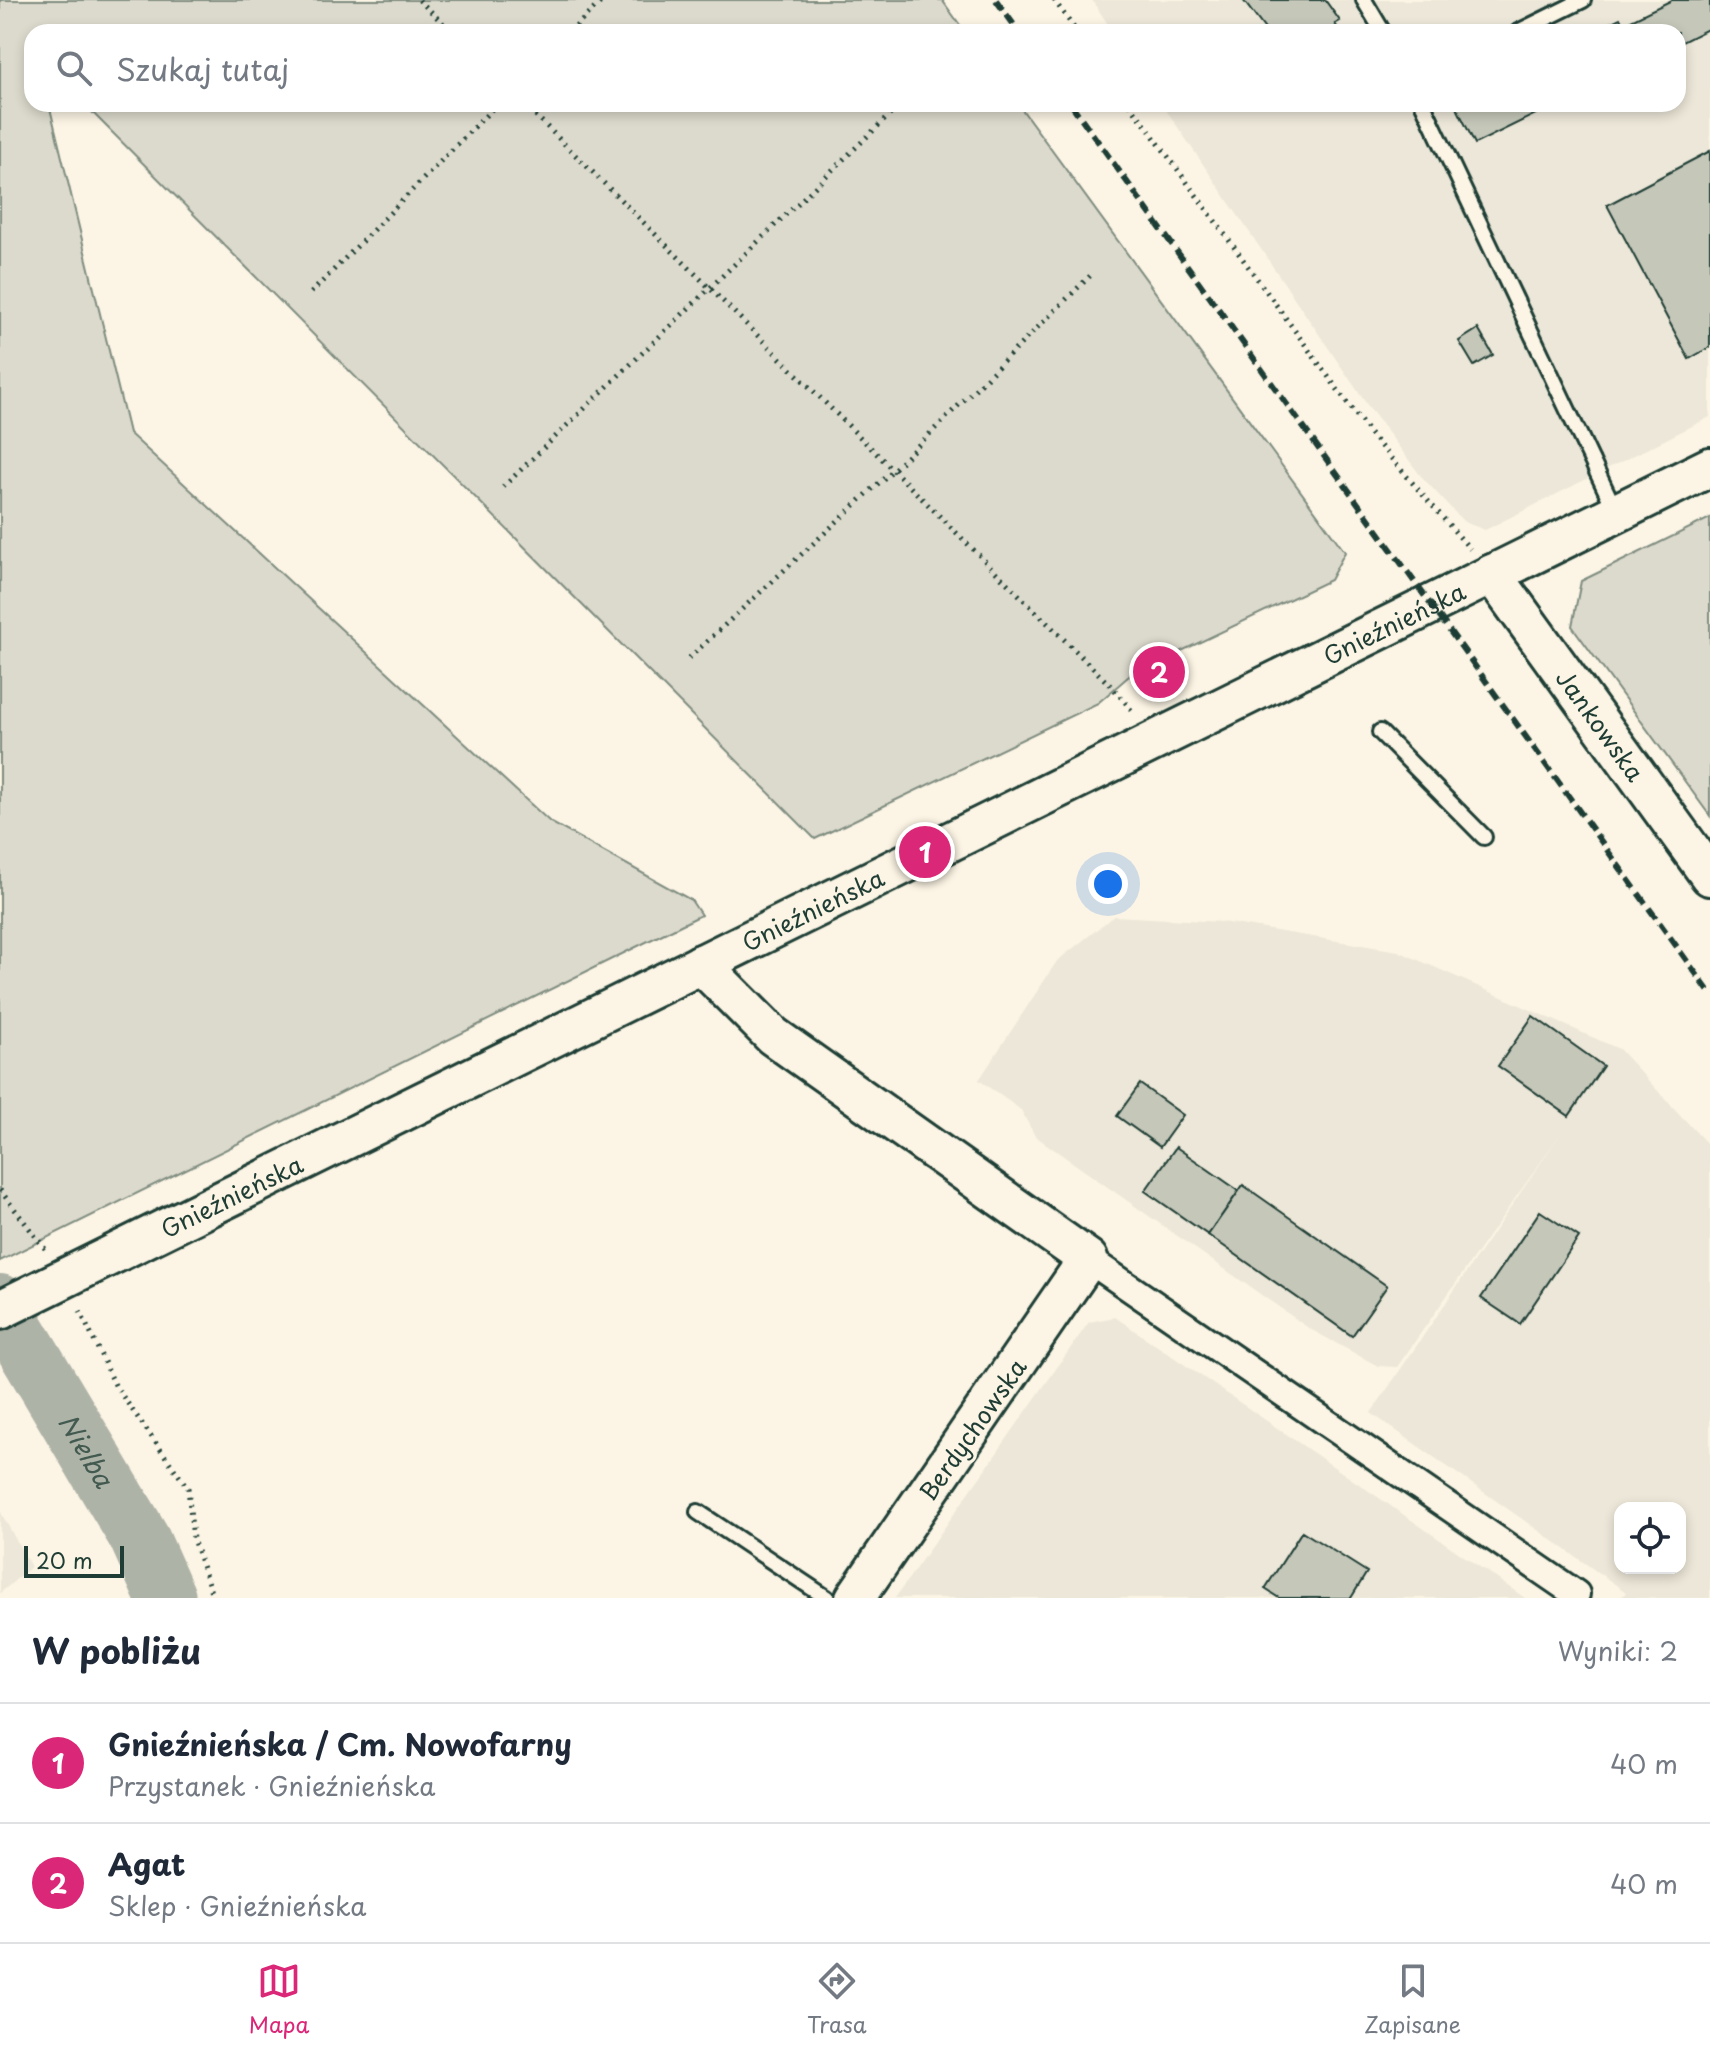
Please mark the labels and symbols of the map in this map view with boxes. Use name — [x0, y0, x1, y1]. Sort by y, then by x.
street label: Gnieźnieńska — [1317, 573, 1471, 673]
pin: 2 — [1133, 642, 1185, 702]
street label: Jankowska — [1548, 661, 1654, 788]
pin: 1 — [899, 822, 951, 882]
street label: Gnieźnieńska — [735, 859, 890, 960]
your location — [1088, 864, 1128, 904]
street label: Gnieźnieńska — [154, 1146, 309, 1246]
street label: Berdychowska — [910, 1350, 1034, 1507]
water label: Nielba — [50, 1406, 125, 1495]
scale bar — [24, 1542, 124, 1578]

